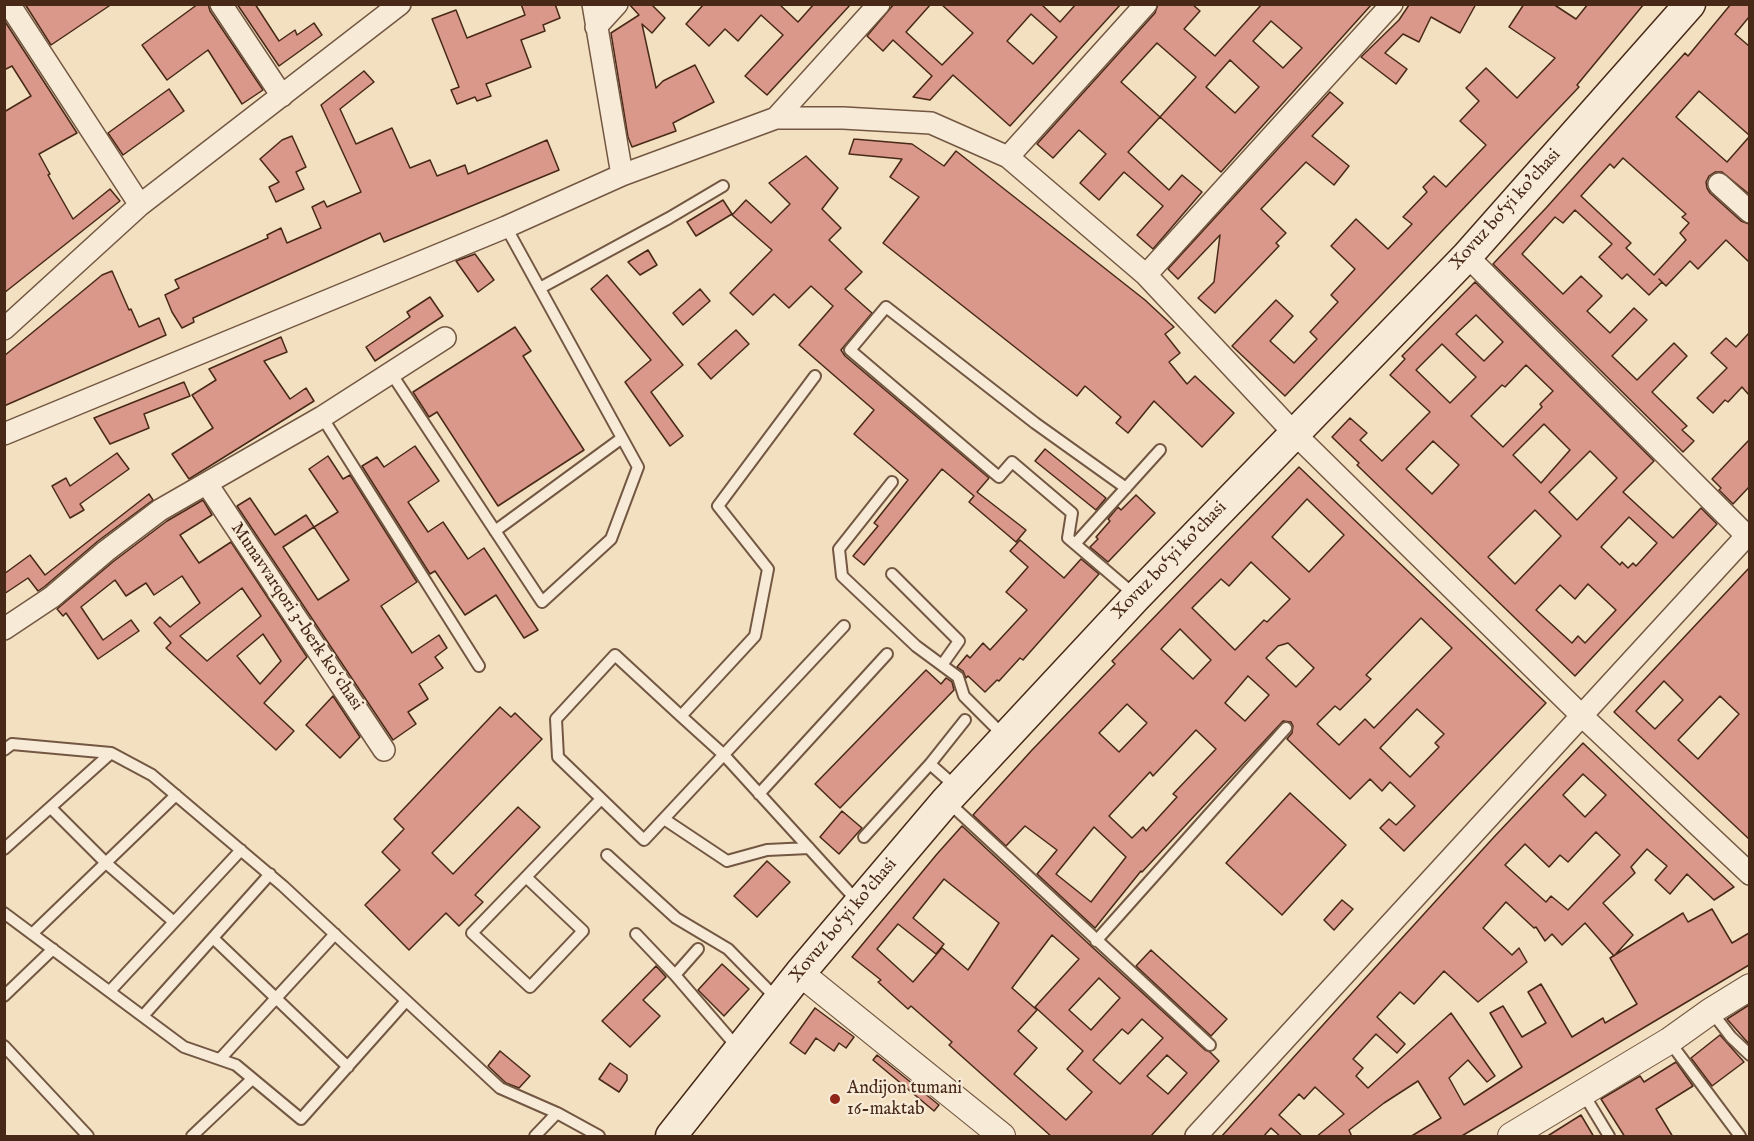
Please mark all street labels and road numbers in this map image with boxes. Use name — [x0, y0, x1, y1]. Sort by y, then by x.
street label: Xovuz bo‘yi ko'chasi — [1446, 145, 1566, 275]
street label: Xovuz bo‘yi ko'chasi — [1108, 497, 1232, 625]
street label: Munavvarqori 3-berk koʻchasi — [225, 519, 367, 715]
street label: Xovuz bo‘yi ko'chasi — [786, 854, 902, 988]

